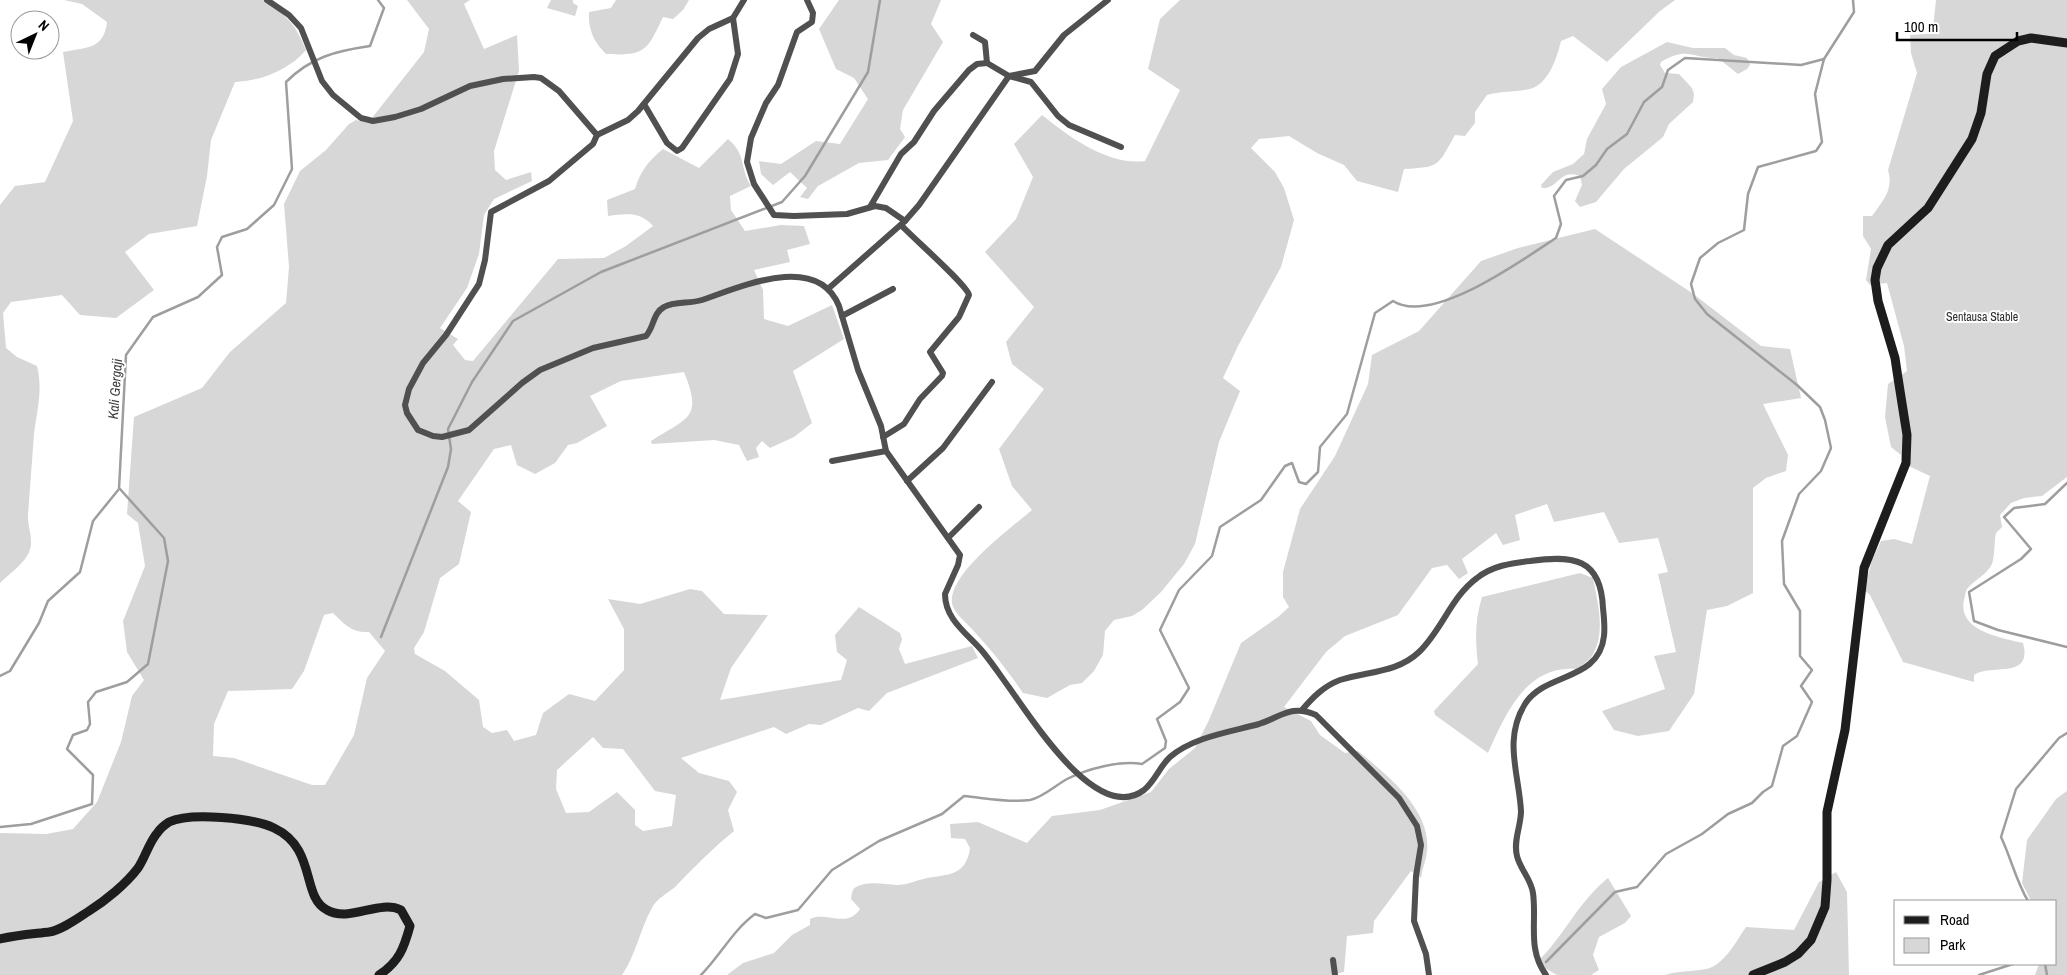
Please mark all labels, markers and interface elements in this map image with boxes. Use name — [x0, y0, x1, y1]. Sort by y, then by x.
north arrow — [10, 10, 60, 60]
scale bar — [1897, 10, 2017, 42]
text: N — [35, 16, 53, 35]
text: 100 m — [1904, 16, 1938, 37]
park label: Sentausa Stable — [1946, 309, 2018, 325]
water label: Kali Gergaji — [104, 357, 126, 420]
legend — [1894, 900, 2057, 965]
text: Road — [1940, 909, 1969, 930]
text: Park — [1940, 934, 1966, 955]

